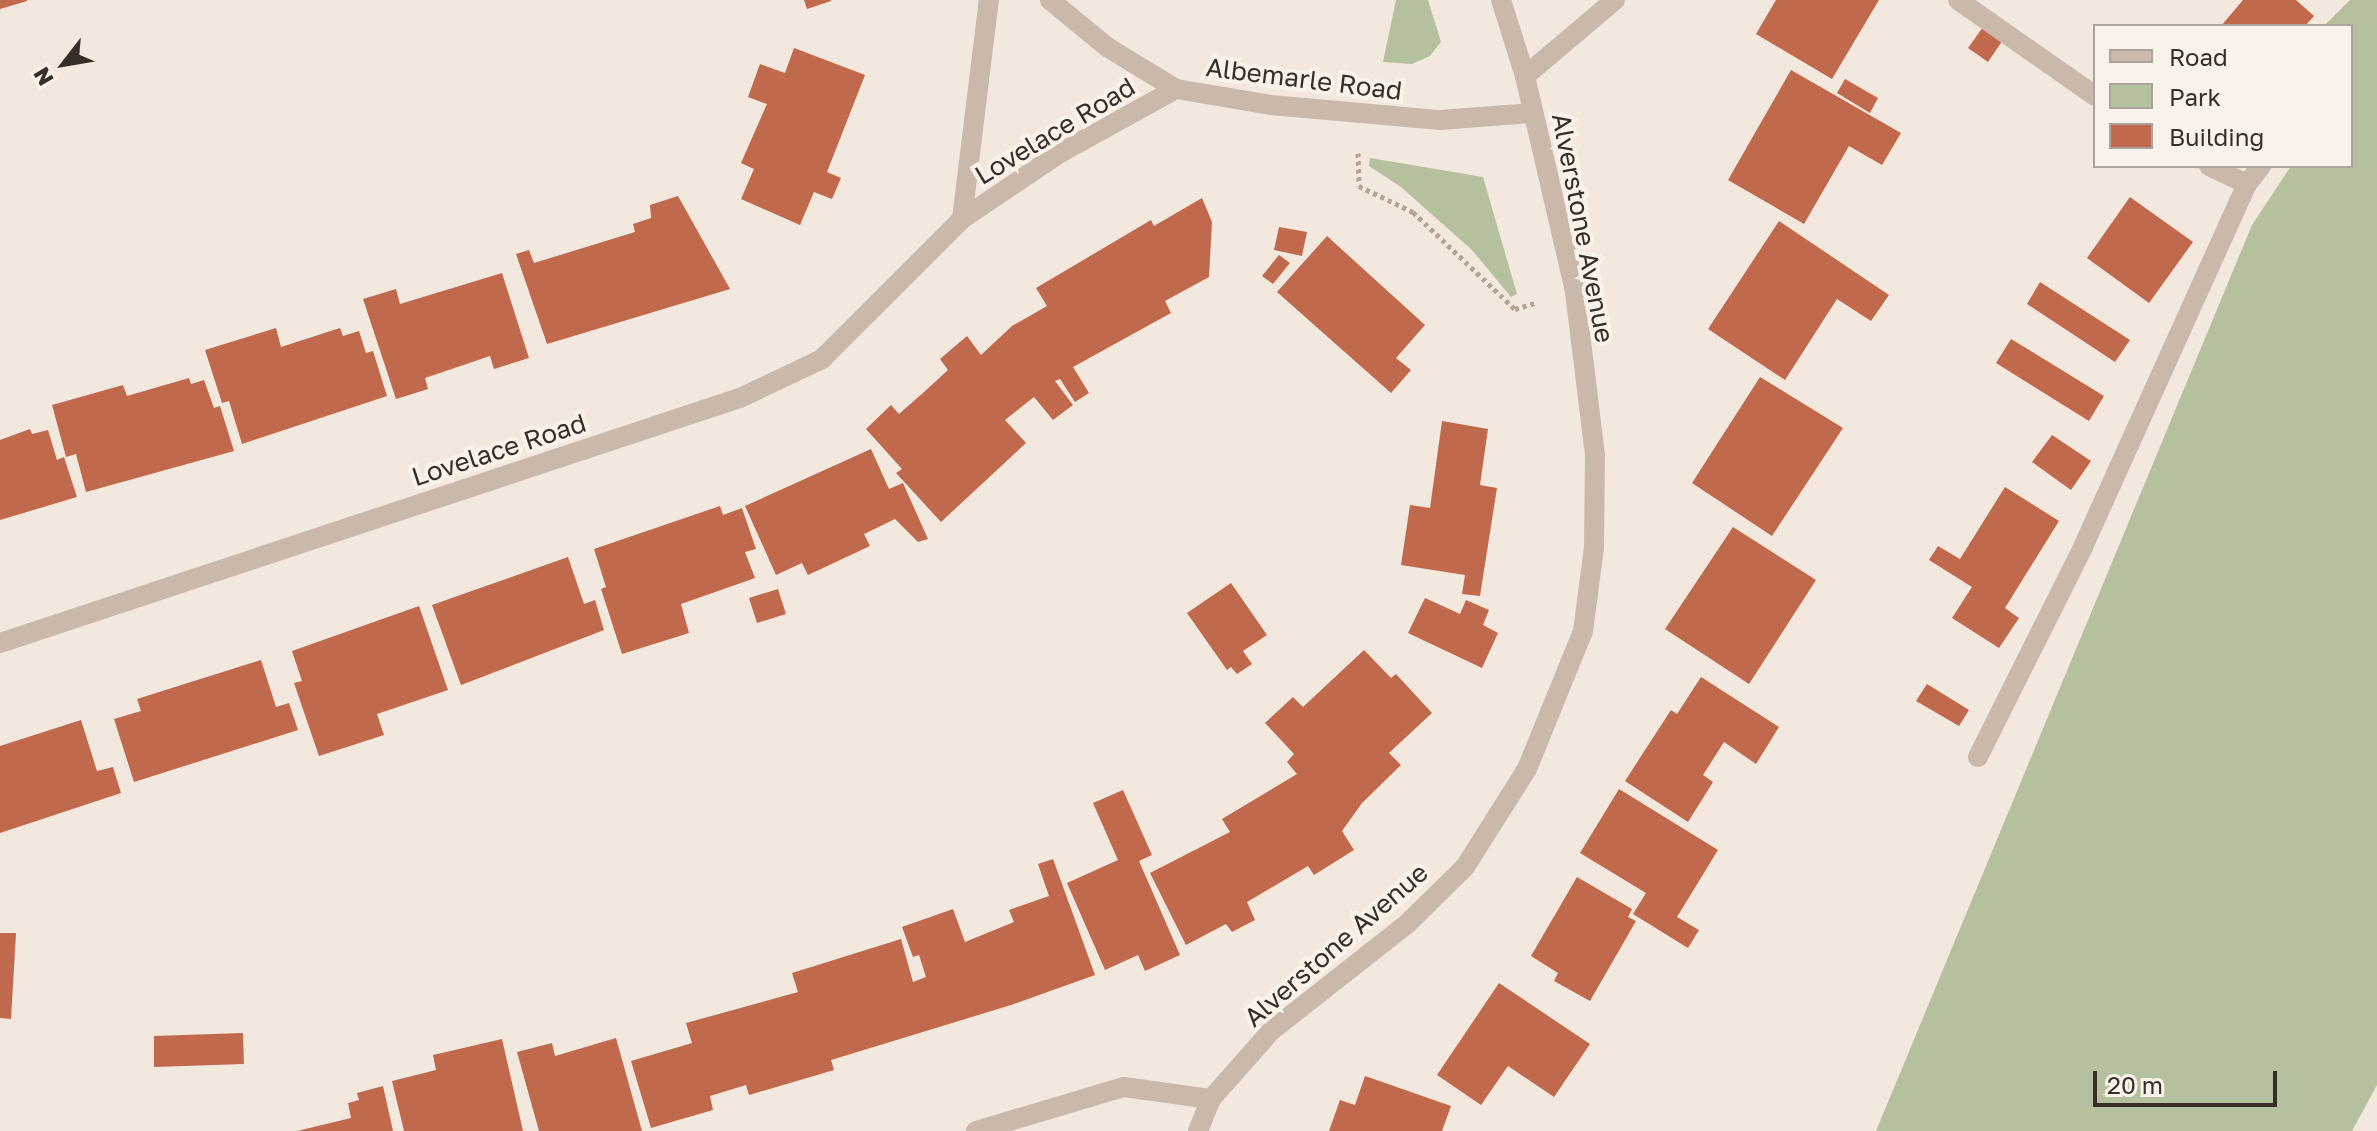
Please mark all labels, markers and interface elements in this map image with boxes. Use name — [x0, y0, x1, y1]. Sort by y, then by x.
north arrow — [24, 24, 104, 104]
legend — [2093, 24, 2353, 168]
text: Road — [2169, 42, 2228, 71]
street label: Albemarle Road — [1204, 51, 1404, 107]
text: N — [27, 63, 59, 91]
street label: Lovelace Road — [969, 71, 1141, 191]
text: Park — [2169, 82, 2221, 111]
street label: Alverstone Avenue — [1545, 111, 1621, 345]
text: Building — [2169, 122, 2264, 151]
street label: Lovelace Road — [408, 407, 590, 493]
street label: Alverstone Avenue — [1238, 857, 1434, 1033]
scale bar — [2097, 1055, 2281, 1105]
text: 20 m — [2107, 1070, 2163, 1099]

